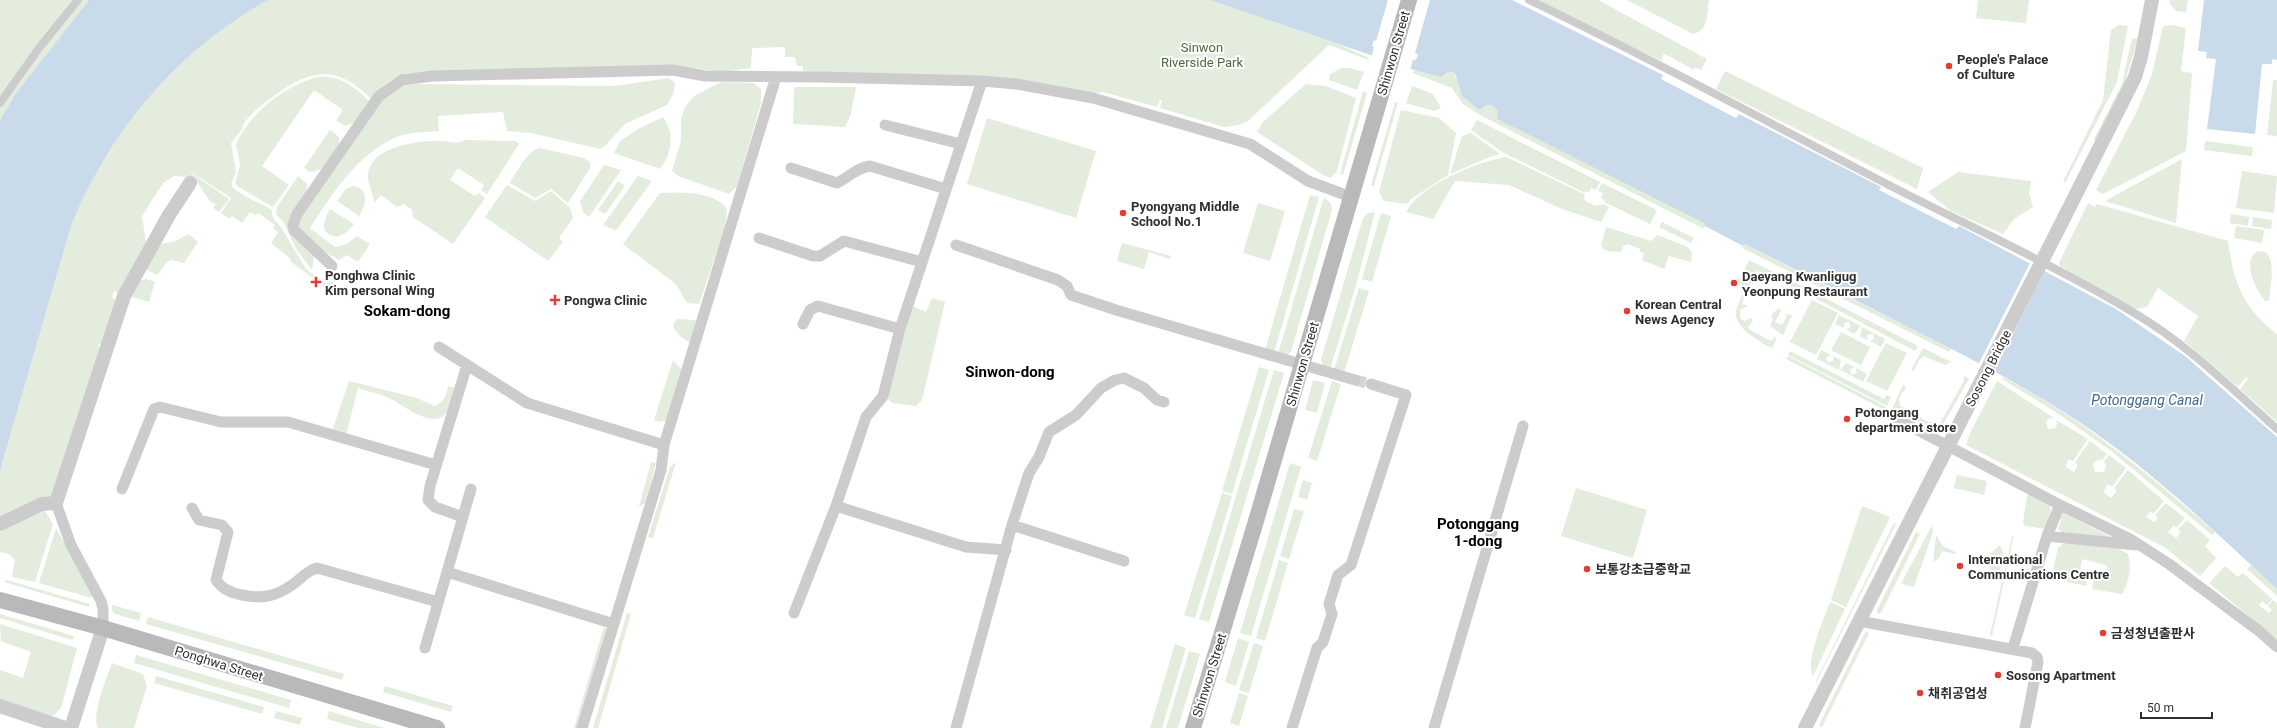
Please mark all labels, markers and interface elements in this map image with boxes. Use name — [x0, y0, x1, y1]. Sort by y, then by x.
street label: Shinwon Street — [1374, 9, 1413, 97]
park label: Sinwon Riverside Park — [1161, 40, 1244, 70]
place label: People's Palace of Culture — [1957, 52, 2048, 82]
marker: People's Palace of Culture — [1944, 61, 1954, 71]
place label: Pyongyang Middle School No.1 — [1131, 199, 1239, 229]
marker: Pyongyang Middle School No.1 — [1118, 208, 1128, 218]
place label: Ponghwa Clinic Kim personal Wing — [325, 268, 435, 298]
place label: Daeyang Kwanligug Yeonpung Restaurant — [1742, 269, 1868, 299]
marker: Ponghwa Clinic Kim personal Wing — [310, 276, 322, 288]
marker: Daeyang Kwanligug Yeonpung Restaurant — [1729, 278, 1739, 288]
place label: Pongwa Clinic — [564, 293, 647, 308]
marker: Pongwa Clinic — [549, 294, 561, 306]
place label: Korean Central News Agency — [1635, 297, 1722, 327]
district label: Sokam-dong — [364, 302, 450, 320]
marker: Korean Central News Agency — [1622, 306, 1632, 316]
street label: Shinwon Street — [1283, 320, 1322, 408]
street label: Sosong Bridge — [1963, 327, 2014, 409]
district label: Sinwon-dong — [965, 363, 1055, 381]
water label: Potonggang Canal — [2091, 392, 2203, 408]
place label: Potongang department store — [1855, 405, 1956, 435]
marker: Potongang department store — [1842, 414, 1852, 424]
district label: Potonggang 1-dong — [1437, 515, 1519, 550]
place label: International Communications Centre — [1968, 552, 2109, 582]
marker: International Communications Centre — [1955, 561, 1965, 571]
place label: 보통강초급중학교 — [1595, 562, 1691, 577]
marker: 보통강초급중학교 — [1582, 564, 1592, 574]
place label: 금성청년출판사 — [2111, 626, 2195, 641]
marker: 금성청년출판사 — [2098, 628, 2108, 638]
street label: Shinwon Street — [1190, 631, 1229, 719]
street label: Ponghwa Street — [173, 643, 265, 684]
place label: Sosong Apartment — [2006, 668, 2116, 683]
marker: Sosong Apartment — [1993, 670, 2003, 680]
place label: 채취공업성 — [1928, 686, 1988, 701]
marker: 채취공업성 — [1915, 688, 1925, 698]
scale bar — [2141, 694, 2212, 720]
text: 50 m — [2147, 701, 2174, 715]

